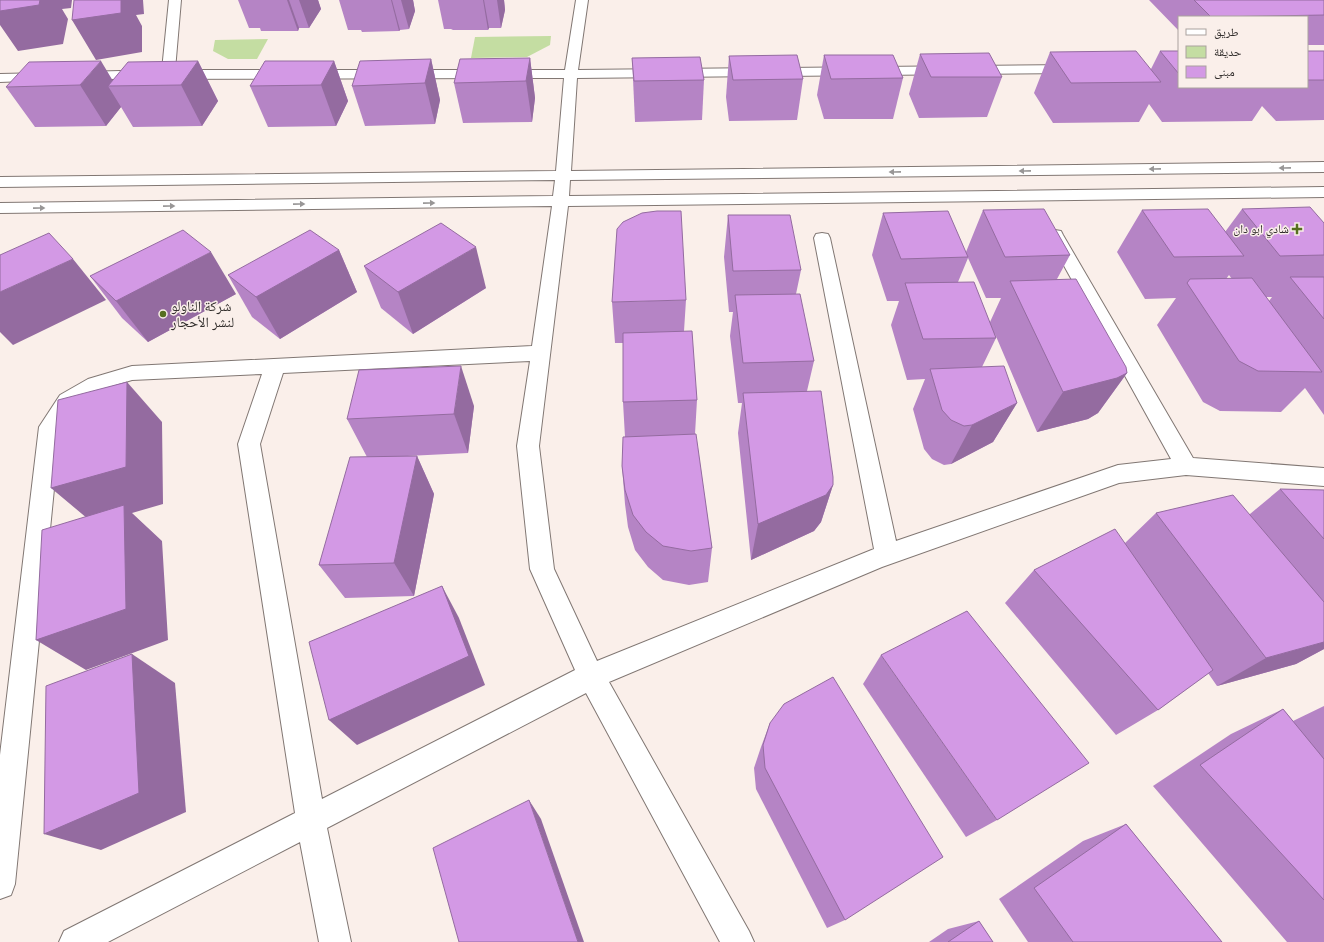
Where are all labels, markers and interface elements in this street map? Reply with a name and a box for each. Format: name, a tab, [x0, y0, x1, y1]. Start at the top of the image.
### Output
legend	[1178, 16, 1308, 88]
text: طريق	[1214, 25, 1239, 39]
text: حديقة	[1214, 45, 1242, 59]
text: مبنى	[1214, 65, 1235, 79]
one-way arrow	[1279, 164, 1291, 171]
one-way arrow	[1148, 166, 1161, 172]
one-way arrow	[1019, 167, 1031, 174]
one-way arrow	[888, 169, 901, 175]
one-way arrow	[423, 200, 436, 206]
one-way arrow	[293, 201, 305, 208]
one-way arrow	[163, 203, 176, 209]
one-way arrow	[33, 204, 45, 211]
place label: شادي ابو دان	[1233, 222, 1289, 239]
marker: شادي ابو دان	[1292, 224, 1302, 234]
place label: شركة الناولو لنشر الأحجار	[170, 298, 234, 331]
marker: شركة الناولو لنشر الأحجار	[158, 309, 168, 319]

